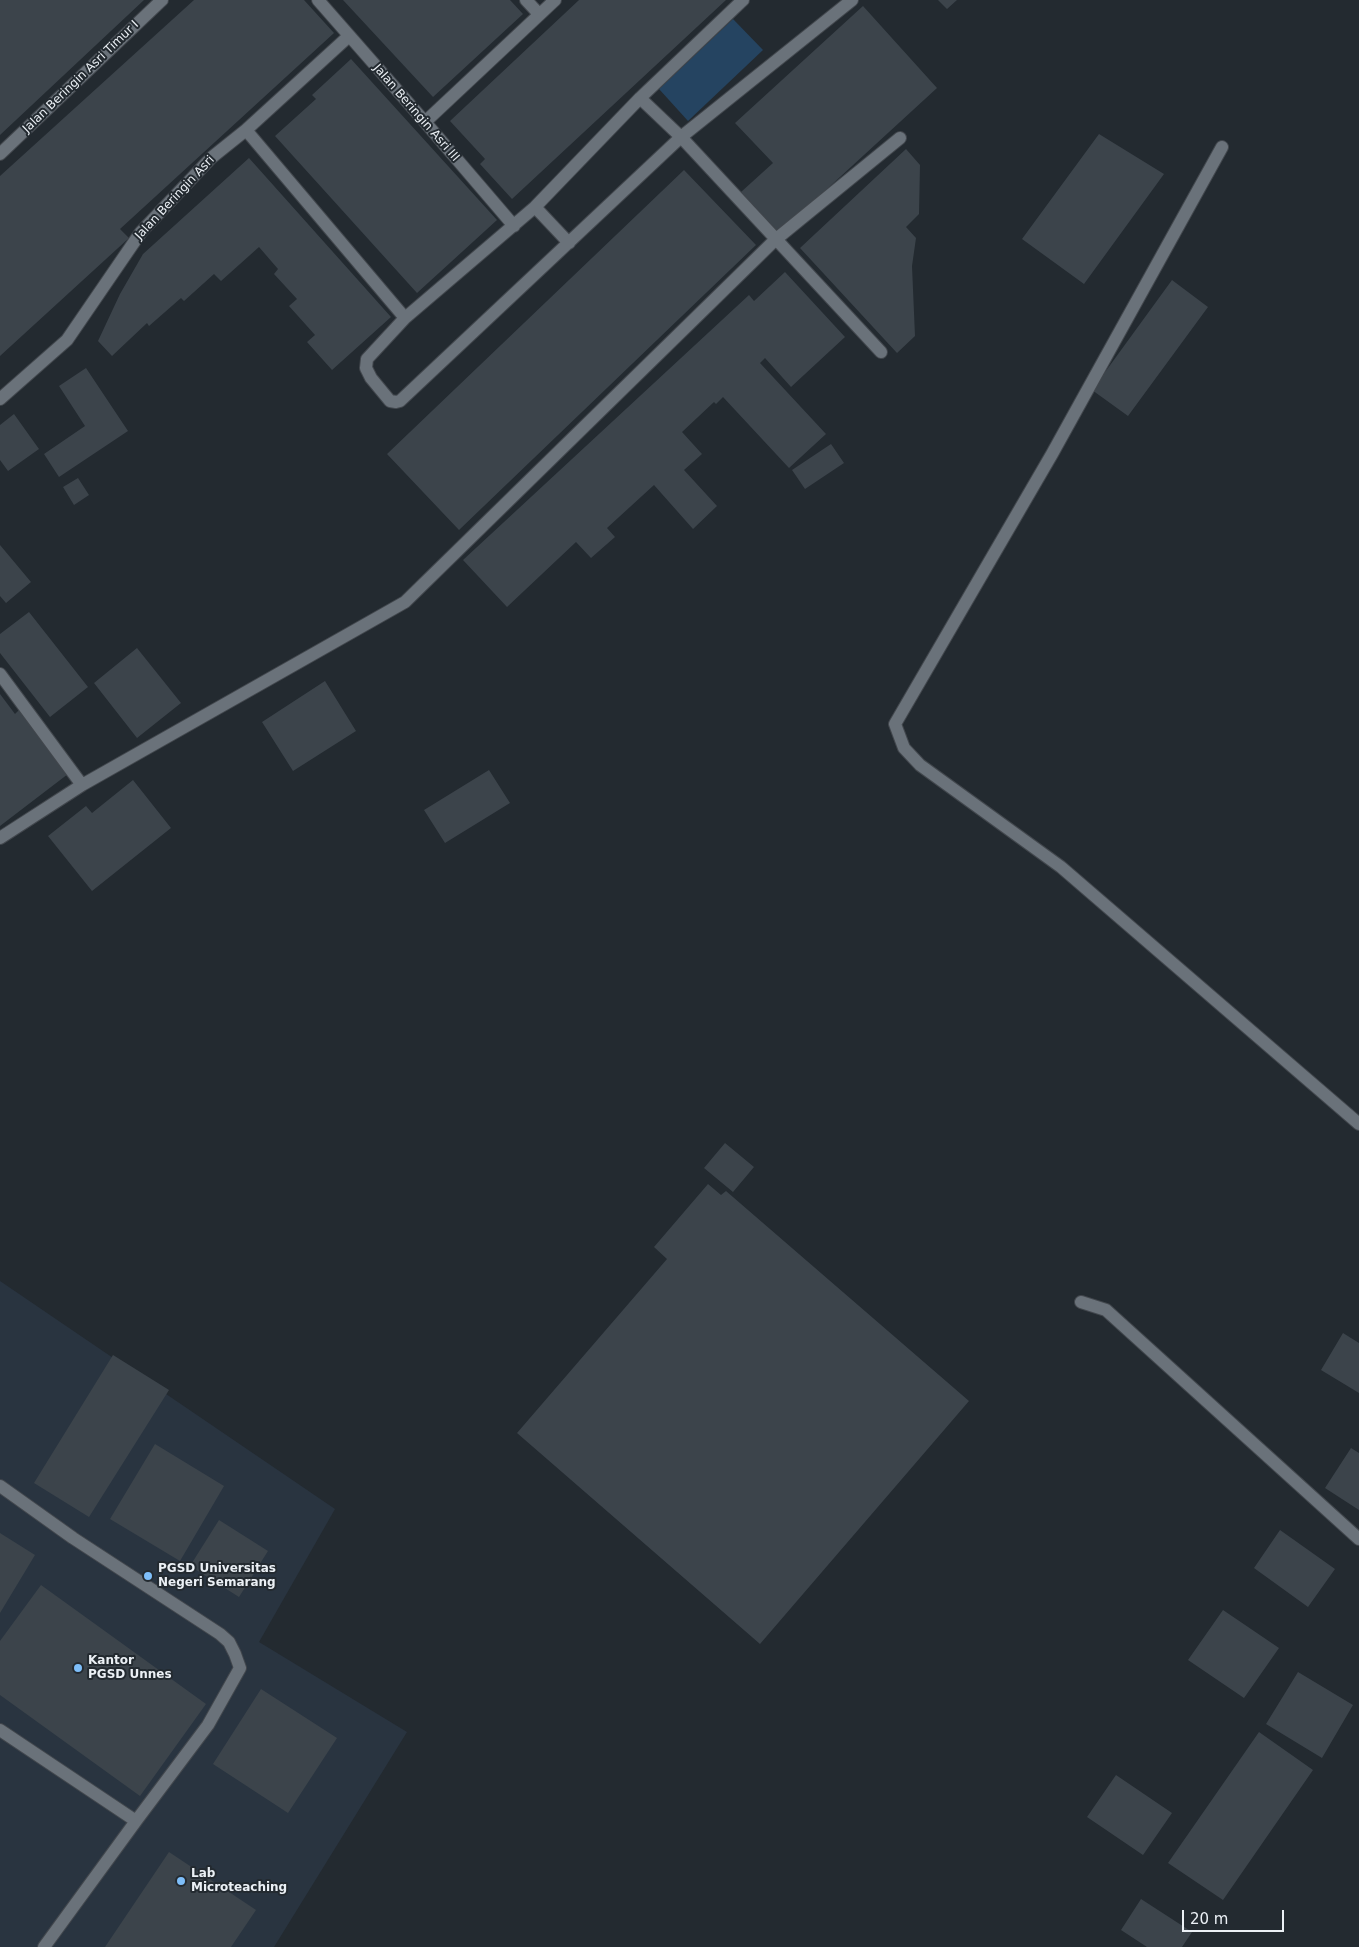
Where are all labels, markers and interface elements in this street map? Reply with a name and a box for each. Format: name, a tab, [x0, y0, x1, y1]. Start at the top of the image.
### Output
street label: Jalan Beringin Asri Timur I	[20, 18, 142, 136]
street label: Jalan Beringin Asri III	[370, 61, 462, 165]
street label: Jalan Beringin Asri	[132, 153, 218, 243]
place label: PGSD Universitas Negeri Semarang	[158, 1562, 276, 1590]
marker: PGSD Universitas Negeri Semarang	[142, 1570, 154, 1582]
place label: Kantor PGSD Unnes	[88, 1654, 172, 1682]
marker: Kantor PGSD Unnes	[72, 1662, 84, 1674]
place label: Lab Microteaching	[191, 1867, 287, 1895]
marker: Lab Microteaching	[175, 1875, 187, 1887]
scale bar	[1184, 1900, 1286, 1932]
text: 20 m	[1190, 1910, 1228, 1928]

